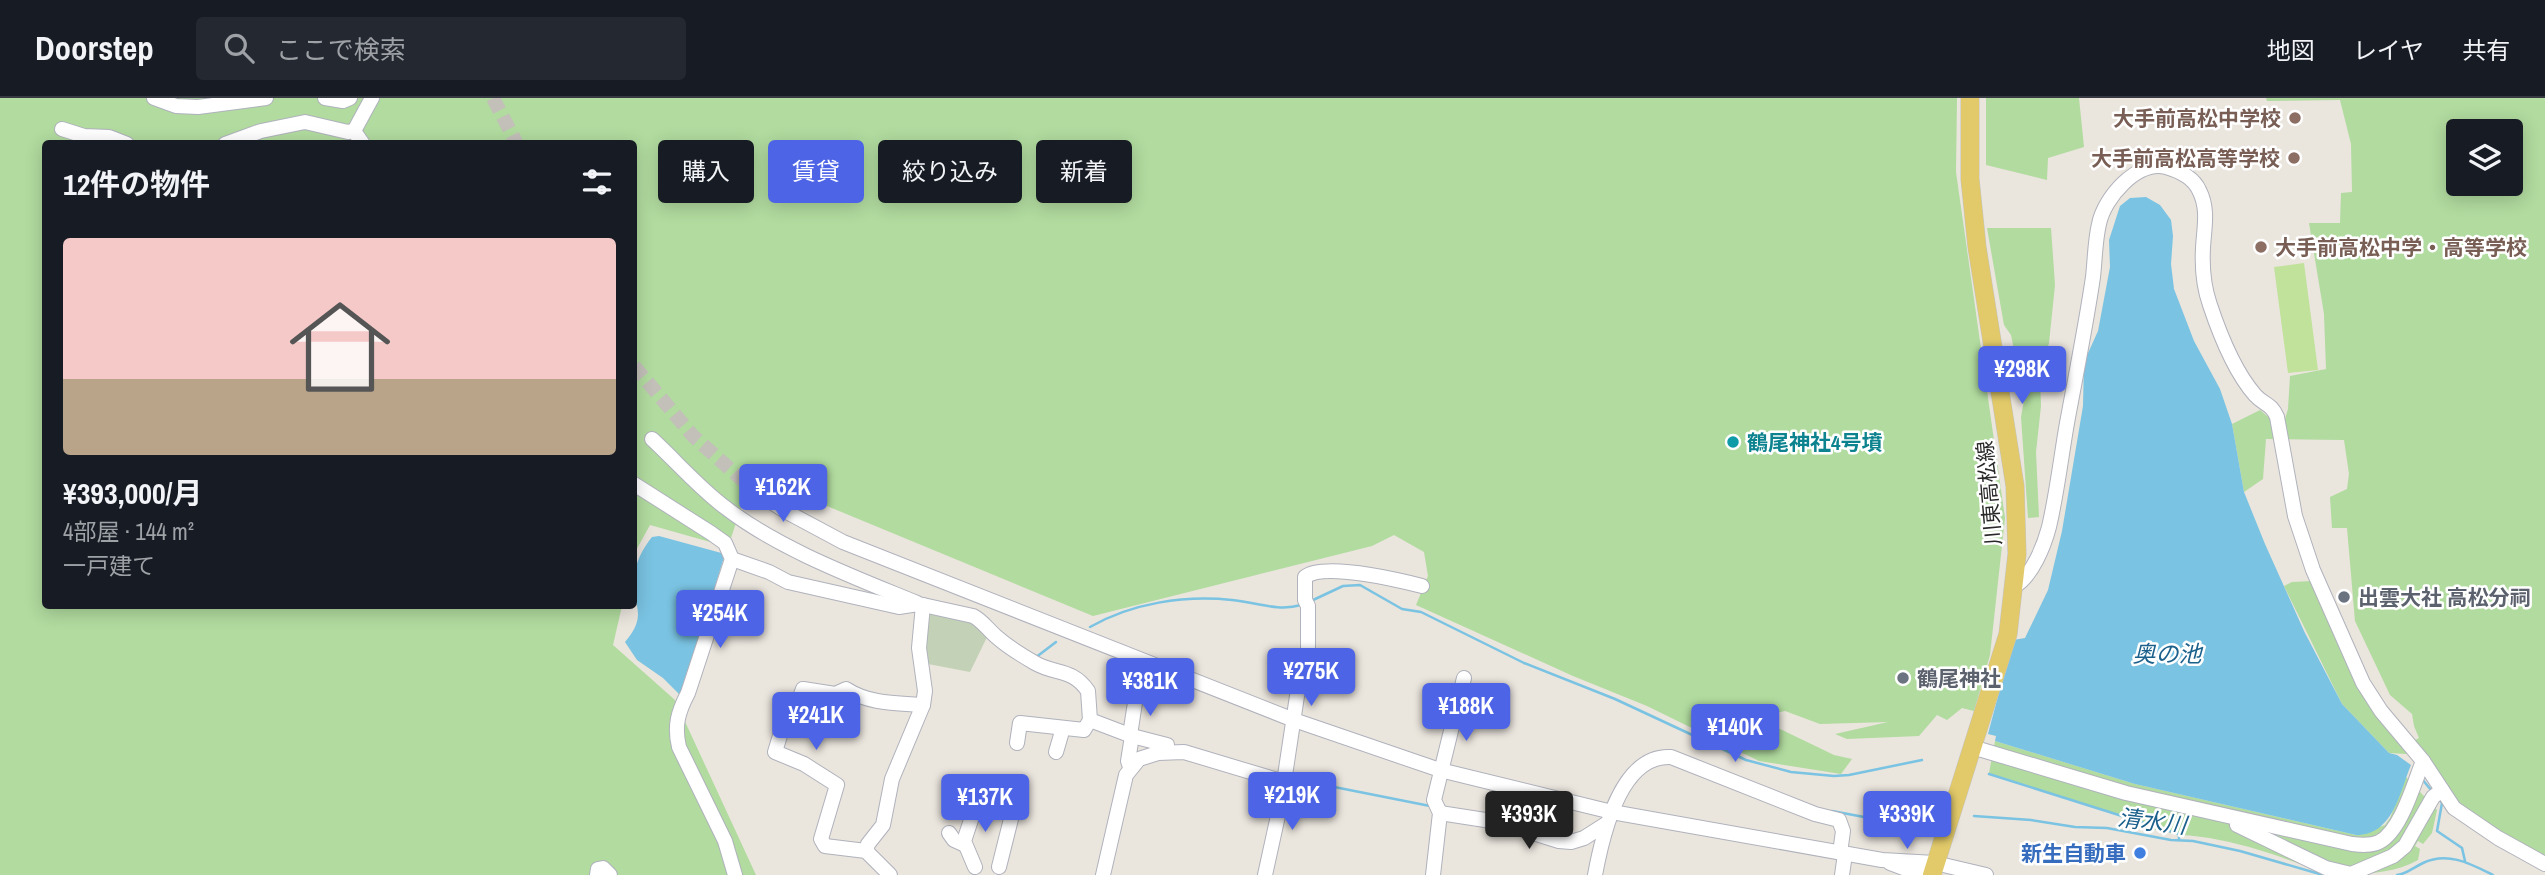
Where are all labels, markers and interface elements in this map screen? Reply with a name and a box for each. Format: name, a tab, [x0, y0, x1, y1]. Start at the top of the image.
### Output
search box	[196, 17, 686, 80]
text: Doorstep	[35, 26, 154, 70]
icon: search	[220, 29, 258, 67]
text: ここで検索	[276, 32, 406, 67]
text: 地図	[2267, 34, 2315, 66]
text: レイヤ	[2353, 34, 2424, 66]
text: 共有	[2462, 34, 2510, 66]
place label: 大手前高松中学校	[2113, 104, 2281, 133]
marker: 大手前高松中学校	[2287, 110, 2303, 126]
map controls	[2446, 119, 2523, 196]
button: layers	[2446, 119, 2523, 196]
chip: 購入	[658, 140, 754, 203]
chip: 賃貸	[768, 140, 864, 203]
chip: 絞り込み	[878, 140, 1022, 203]
chip: 新着	[1036, 140, 1132, 203]
place label: 大手前高松高等学校	[2091, 144, 2280, 173]
marker: 大手前高松高等学校	[2286, 150, 2302, 166]
icon: filters	[578, 163, 616, 201]
text: 12件の物件	[63, 164, 210, 204]
place label: 大手前高松中学・高等学校	[2275, 233, 2527, 262]
marker: 大手前高松中学・高等学校	[2253, 239, 2269, 255]
icon: home	[277, 284, 403, 410]
pin: ¥298K	[1973, 346, 2071, 406]
text: ¥298K	[1994, 353, 2050, 384]
place label: 鶴尾神社4号墳	[1747, 428, 1883, 457]
marker: 鶴尾神社4号墳	[1725, 434, 1741, 450]
street label: 川東高松線	[1970, 439, 2008, 547]
pin: ¥162K	[734, 464, 832, 524]
text: ¥162K	[755, 471, 811, 502]
text: ¥393,000/月	[63, 473, 202, 513]
text: 4部屋 · 144 m²	[63, 516, 194, 547]
text: 一戸建て	[63, 550, 155, 581]
place label: 出雲大社 高松分祠	[2358, 583, 2531, 612]
marker: 出雲大社 高松分祠	[2336, 589, 2352, 605]
pin: ¥254K	[671, 590, 769, 650]
text: ¥254K	[692, 597, 748, 628]
water label: 奥の池	[2133, 638, 2204, 669]
pin: ¥275K	[1262, 648, 1360, 708]
text: ¥275K	[1283, 655, 1339, 686]
pin: ¥381K	[1101, 658, 1199, 718]
place label: 鶴尾神社	[1917, 664, 2001, 693]
text: ¥381K	[1122, 665, 1178, 696]
marker: 鶴尾神社	[1895, 670, 1911, 686]
pin: ¥188K	[1417, 684, 1515, 743]
text: ¥188K	[1438, 690, 1494, 721]
pin: ¥241K	[767, 692, 865, 752]
text: ¥241K	[788, 699, 844, 730]
pin: ¥140K	[1686, 704, 1784, 764]
text: ¥140K	[1707, 711, 1763, 742]
pin: ¥219K	[1243, 772, 1341, 832]
pin: ¥137K	[936, 774, 1034, 834]
text: ¥219K	[1264, 779, 1320, 810]
text: ¥137K	[957, 781, 1013, 812]
pin: ¥393K	[1480, 792, 1578, 851]
pin: ¥339K	[1858, 792, 1956, 851]
text: ¥393K	[1501, 798, 1557, 829]
text: ¥339K	[1879, 798, 1935, 829]
water label: 清水川	[2116, 801, 2191, 841]
place label: 新生自動車	[2021, 839, 2126, 868]
marker: 新生自動車	[2132, 845, 2148, 861]

